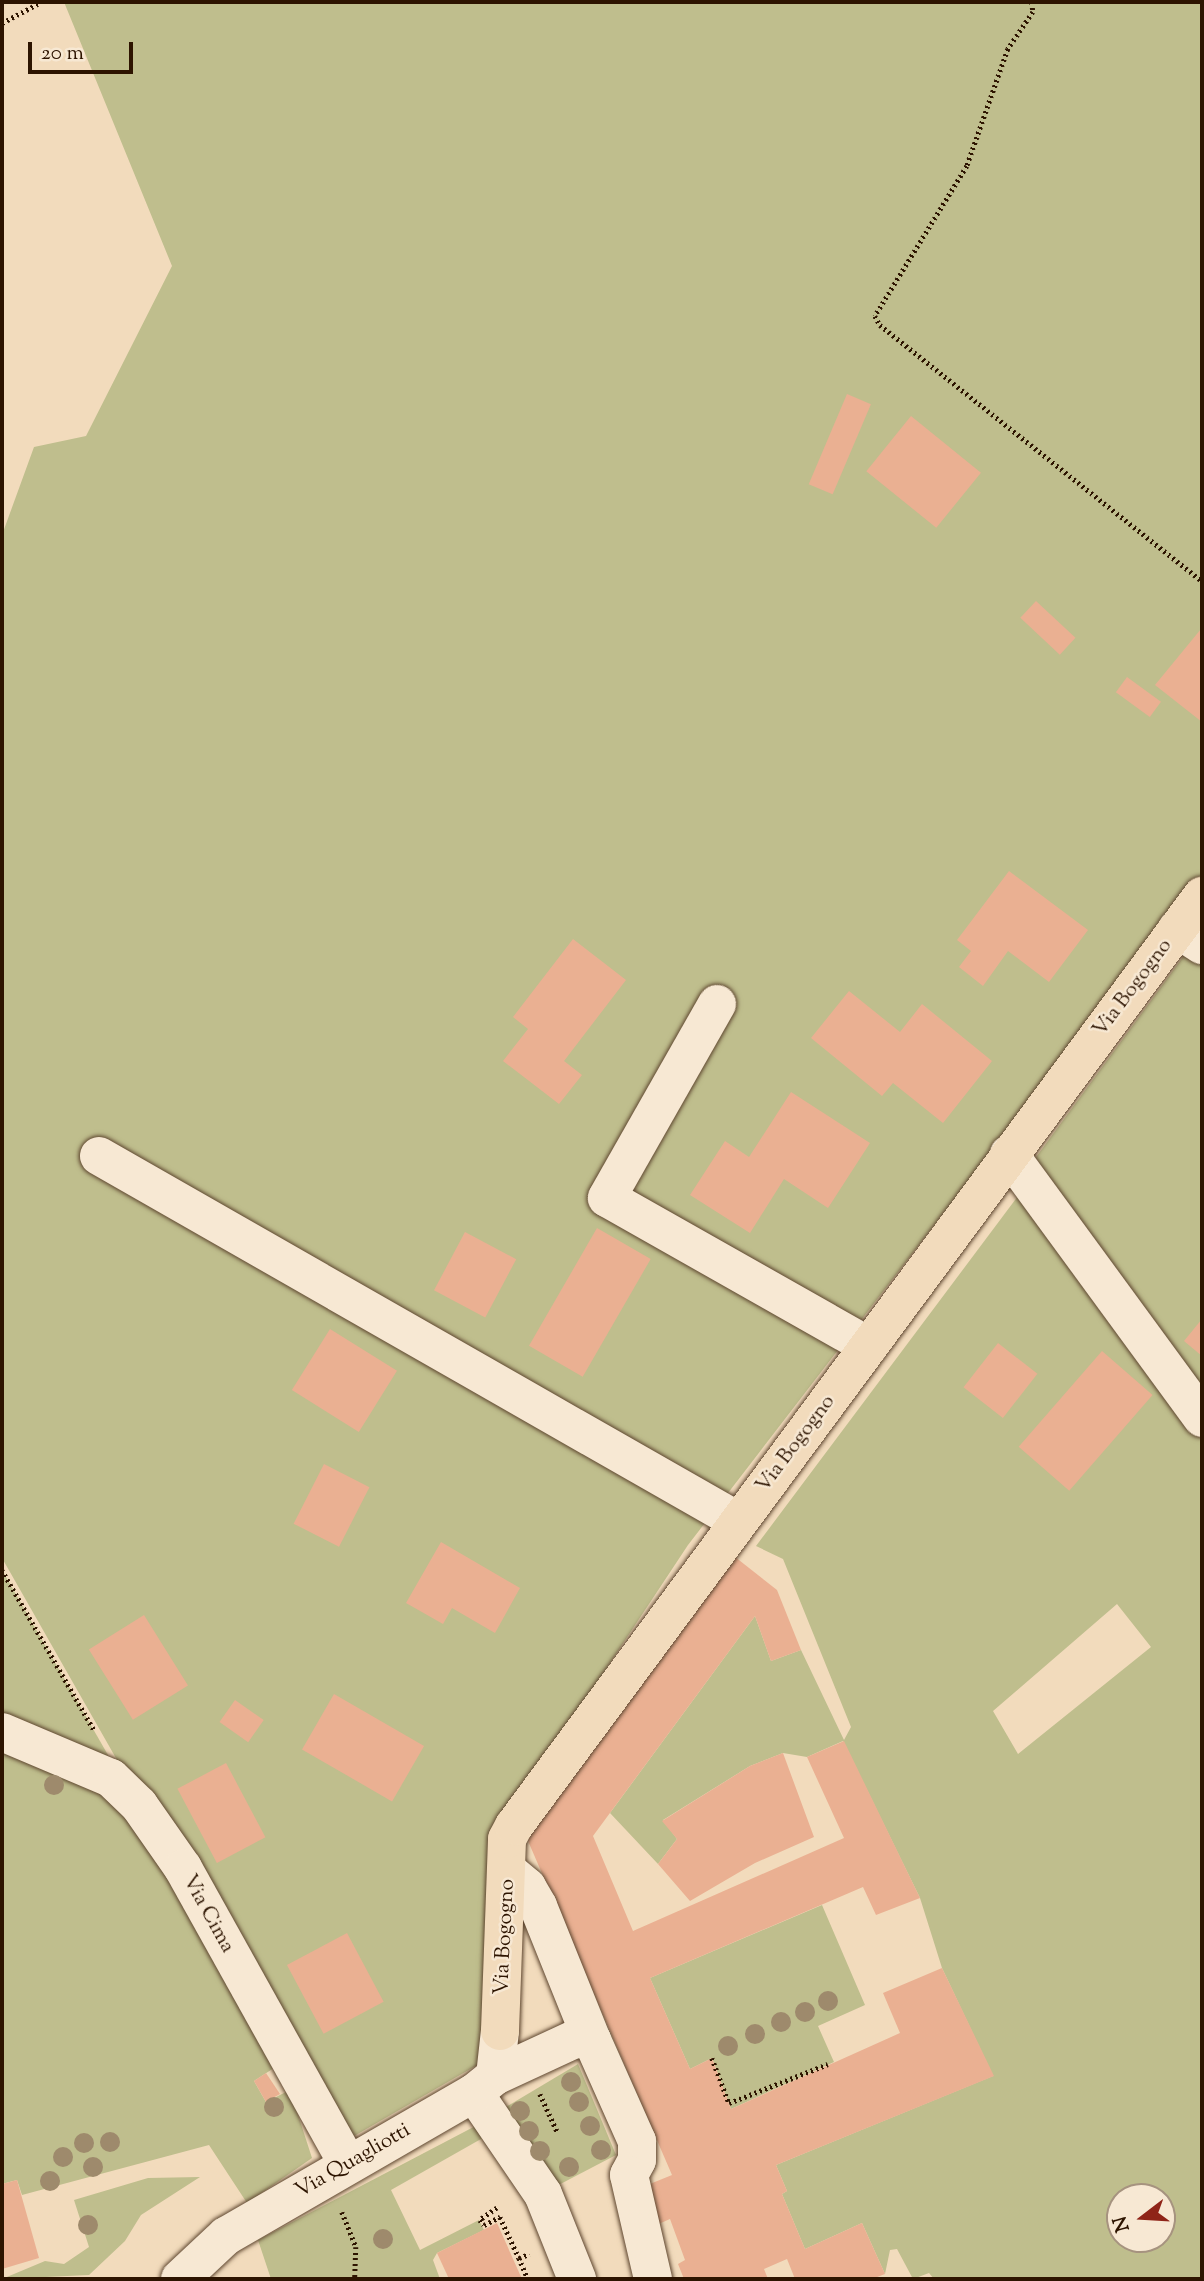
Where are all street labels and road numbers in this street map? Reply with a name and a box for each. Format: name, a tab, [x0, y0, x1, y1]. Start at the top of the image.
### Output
street label: Via Bogogno	[1088, 934, 1178, 1042]
street label: Via Bogogno	[751, 1390, 841, 1498]
street label: Via Cima	[176, 1871, 240, 1957]
street label: Via Bogogno	[489, 1878, 521, 1996]
street label: Via Quagliotti	[291, 2118, 415, 2204]

